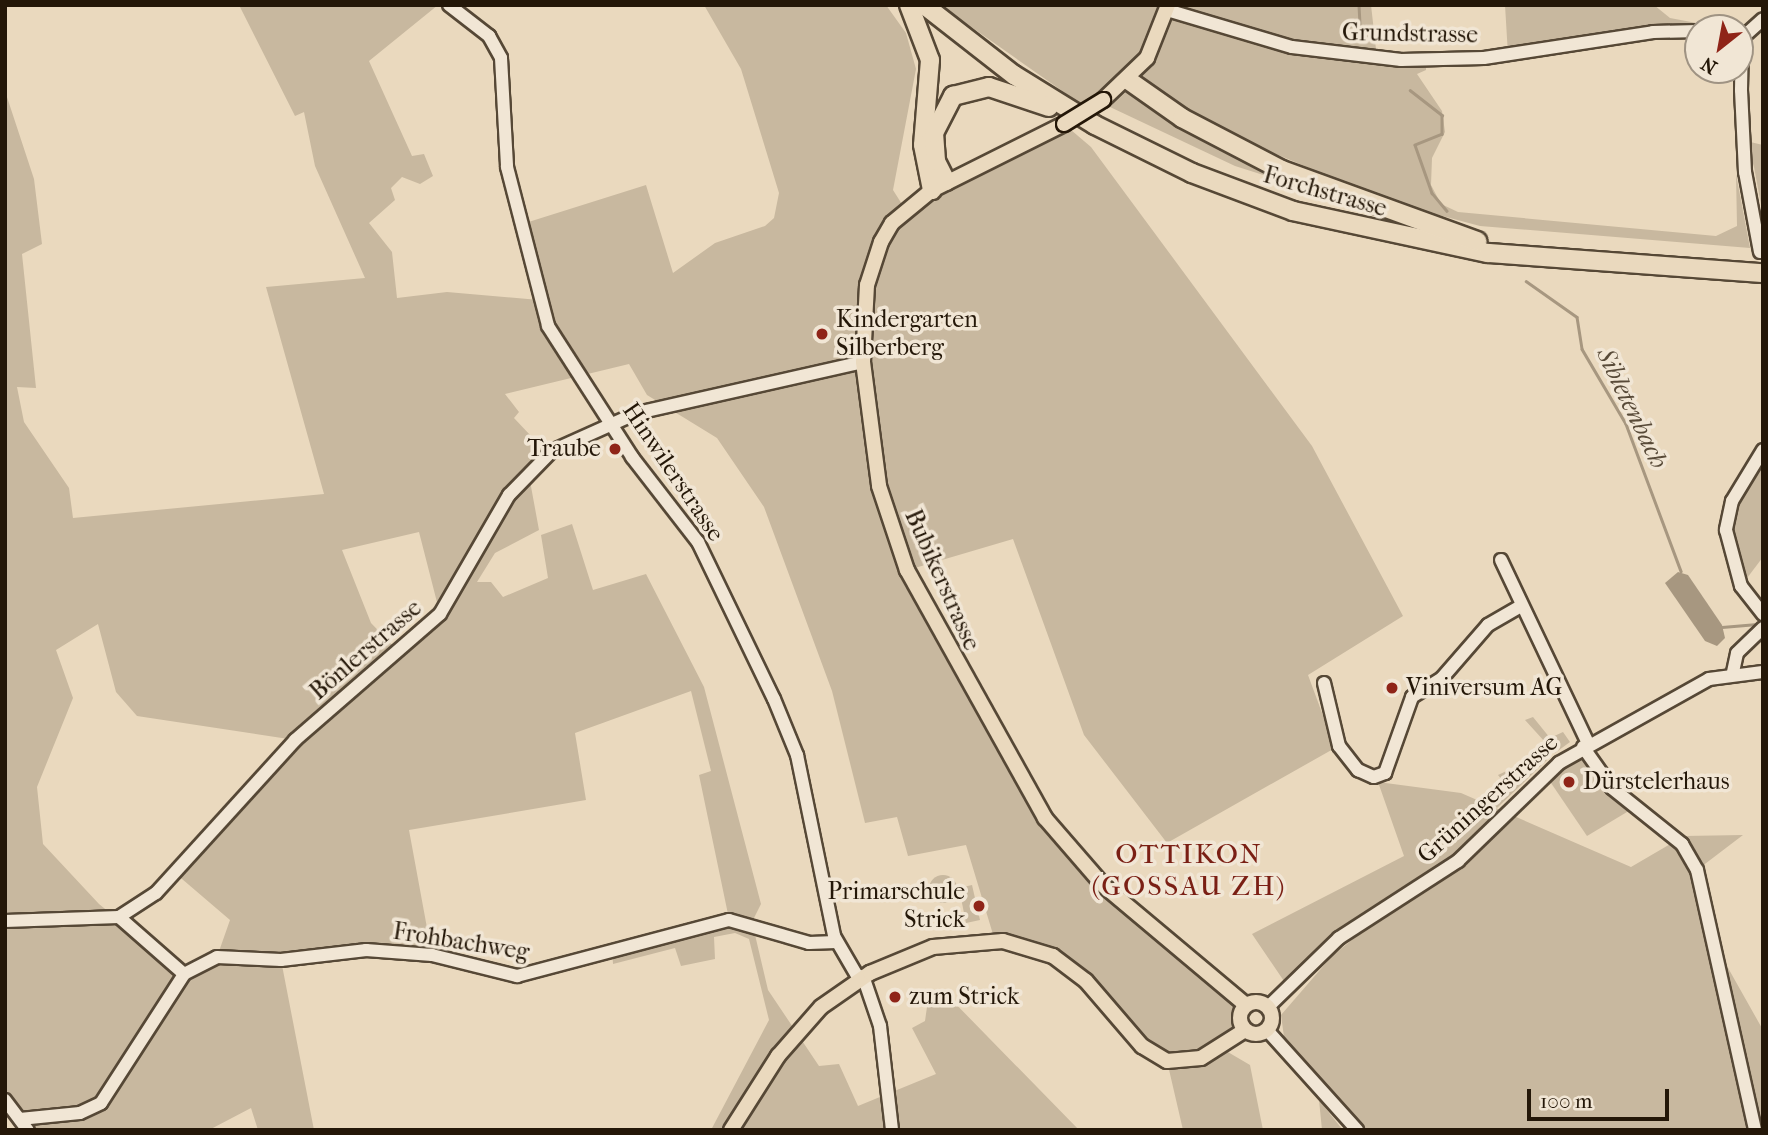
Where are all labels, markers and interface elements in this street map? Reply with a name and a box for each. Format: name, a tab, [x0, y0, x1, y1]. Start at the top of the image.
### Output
north arrow	[1684, 14, 1754, 84]
street label: Grundstrasse	[1342, 18, 1478, 50]
text: N	[1697, 52, 1721, 78]
street label: Forchstrasse	[1260, 161, 1390, 223]
place label: Kindergarten Silberberg	[836, 306, 978, 362]
marker: Kindergarten Silberberg	[814, 326, 830, 342]
water label: Sibletenbach	[1589, 343, 1675, 473]
street label: Hinwilerstrasse	[616, 397, 730, 547]
place label: Traube	[527, 435, 601, 463]
marker: Traube	[607, 441, 623, 457]
street label: Bubikerstrasse	[898, 505, 986, 655]
street label: Bönlerstrasse	[304, 594, 428, 706]
place label: Viniversum AG	[1406, 674, 1562, 702]
marker: Viniversum AG	[1384, 680, 1400, 696]
street label: Grüningerstrasse	[1412, 728, 1564, 870]
place label: Dürstelerhaus	[1583, 768, 1730, 796]
marker: Dürstelerhaus	[1561, 774, 1577, 790]
district label: OTTIKON (GOSSAU ZH)	[1093, 837, 1285, 903]
place label: Primarschule Strick	[828, 878, 965, 934]
marker: Primarschule Strick	[971, 898, 987, 914]
street label: Frohbachweg	[391, 917, 531, 967]
place label: zum Strick	[909, 983, 1019, 1011]
marker: zum Strick	[887, 989, 903, 1005]
scale bar	[1530, 1076, 1672, 1120]
text: 100 m	[1540, 1089, 1593, 1113]

